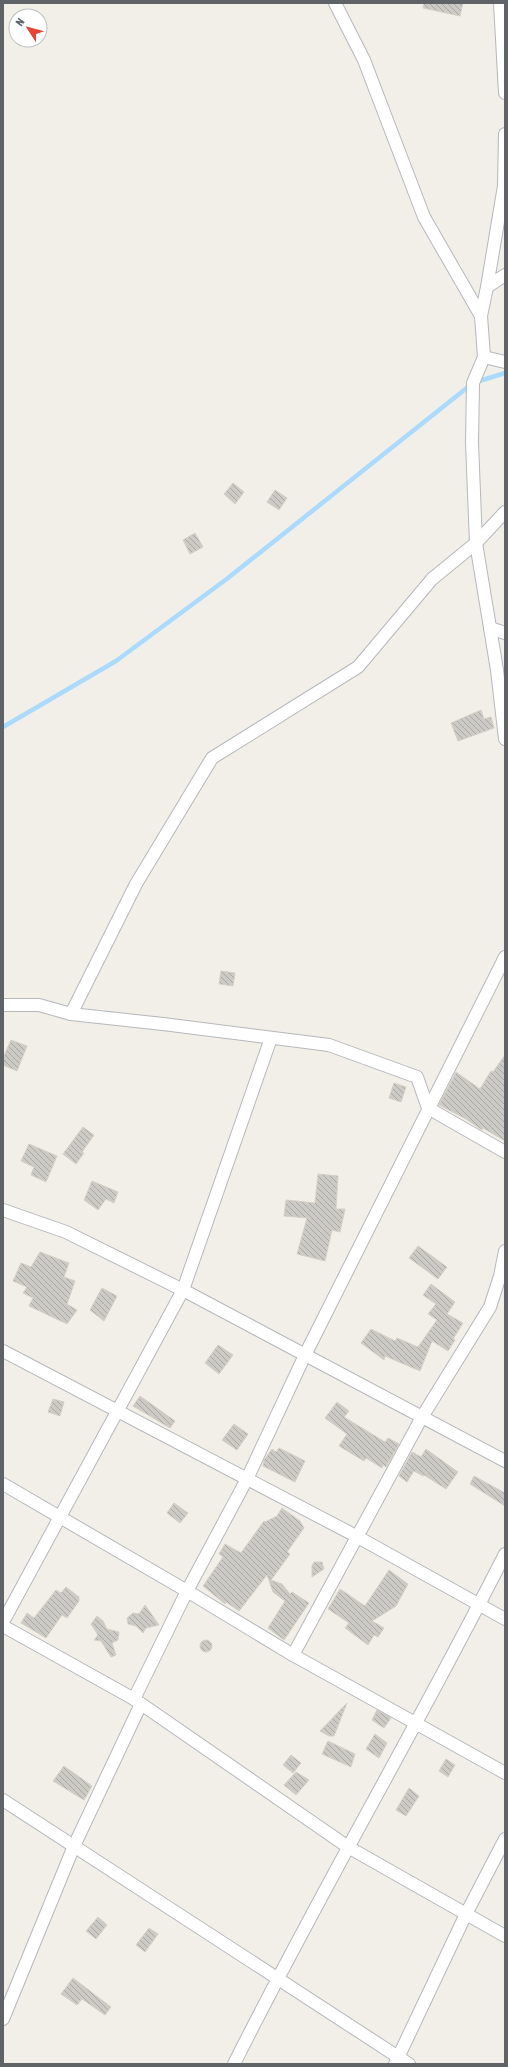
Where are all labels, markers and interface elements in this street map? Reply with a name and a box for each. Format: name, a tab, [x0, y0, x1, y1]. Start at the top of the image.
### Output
north arrow	[8, 8, 48, 48]
text: N	[13, 16, 27, 28]

